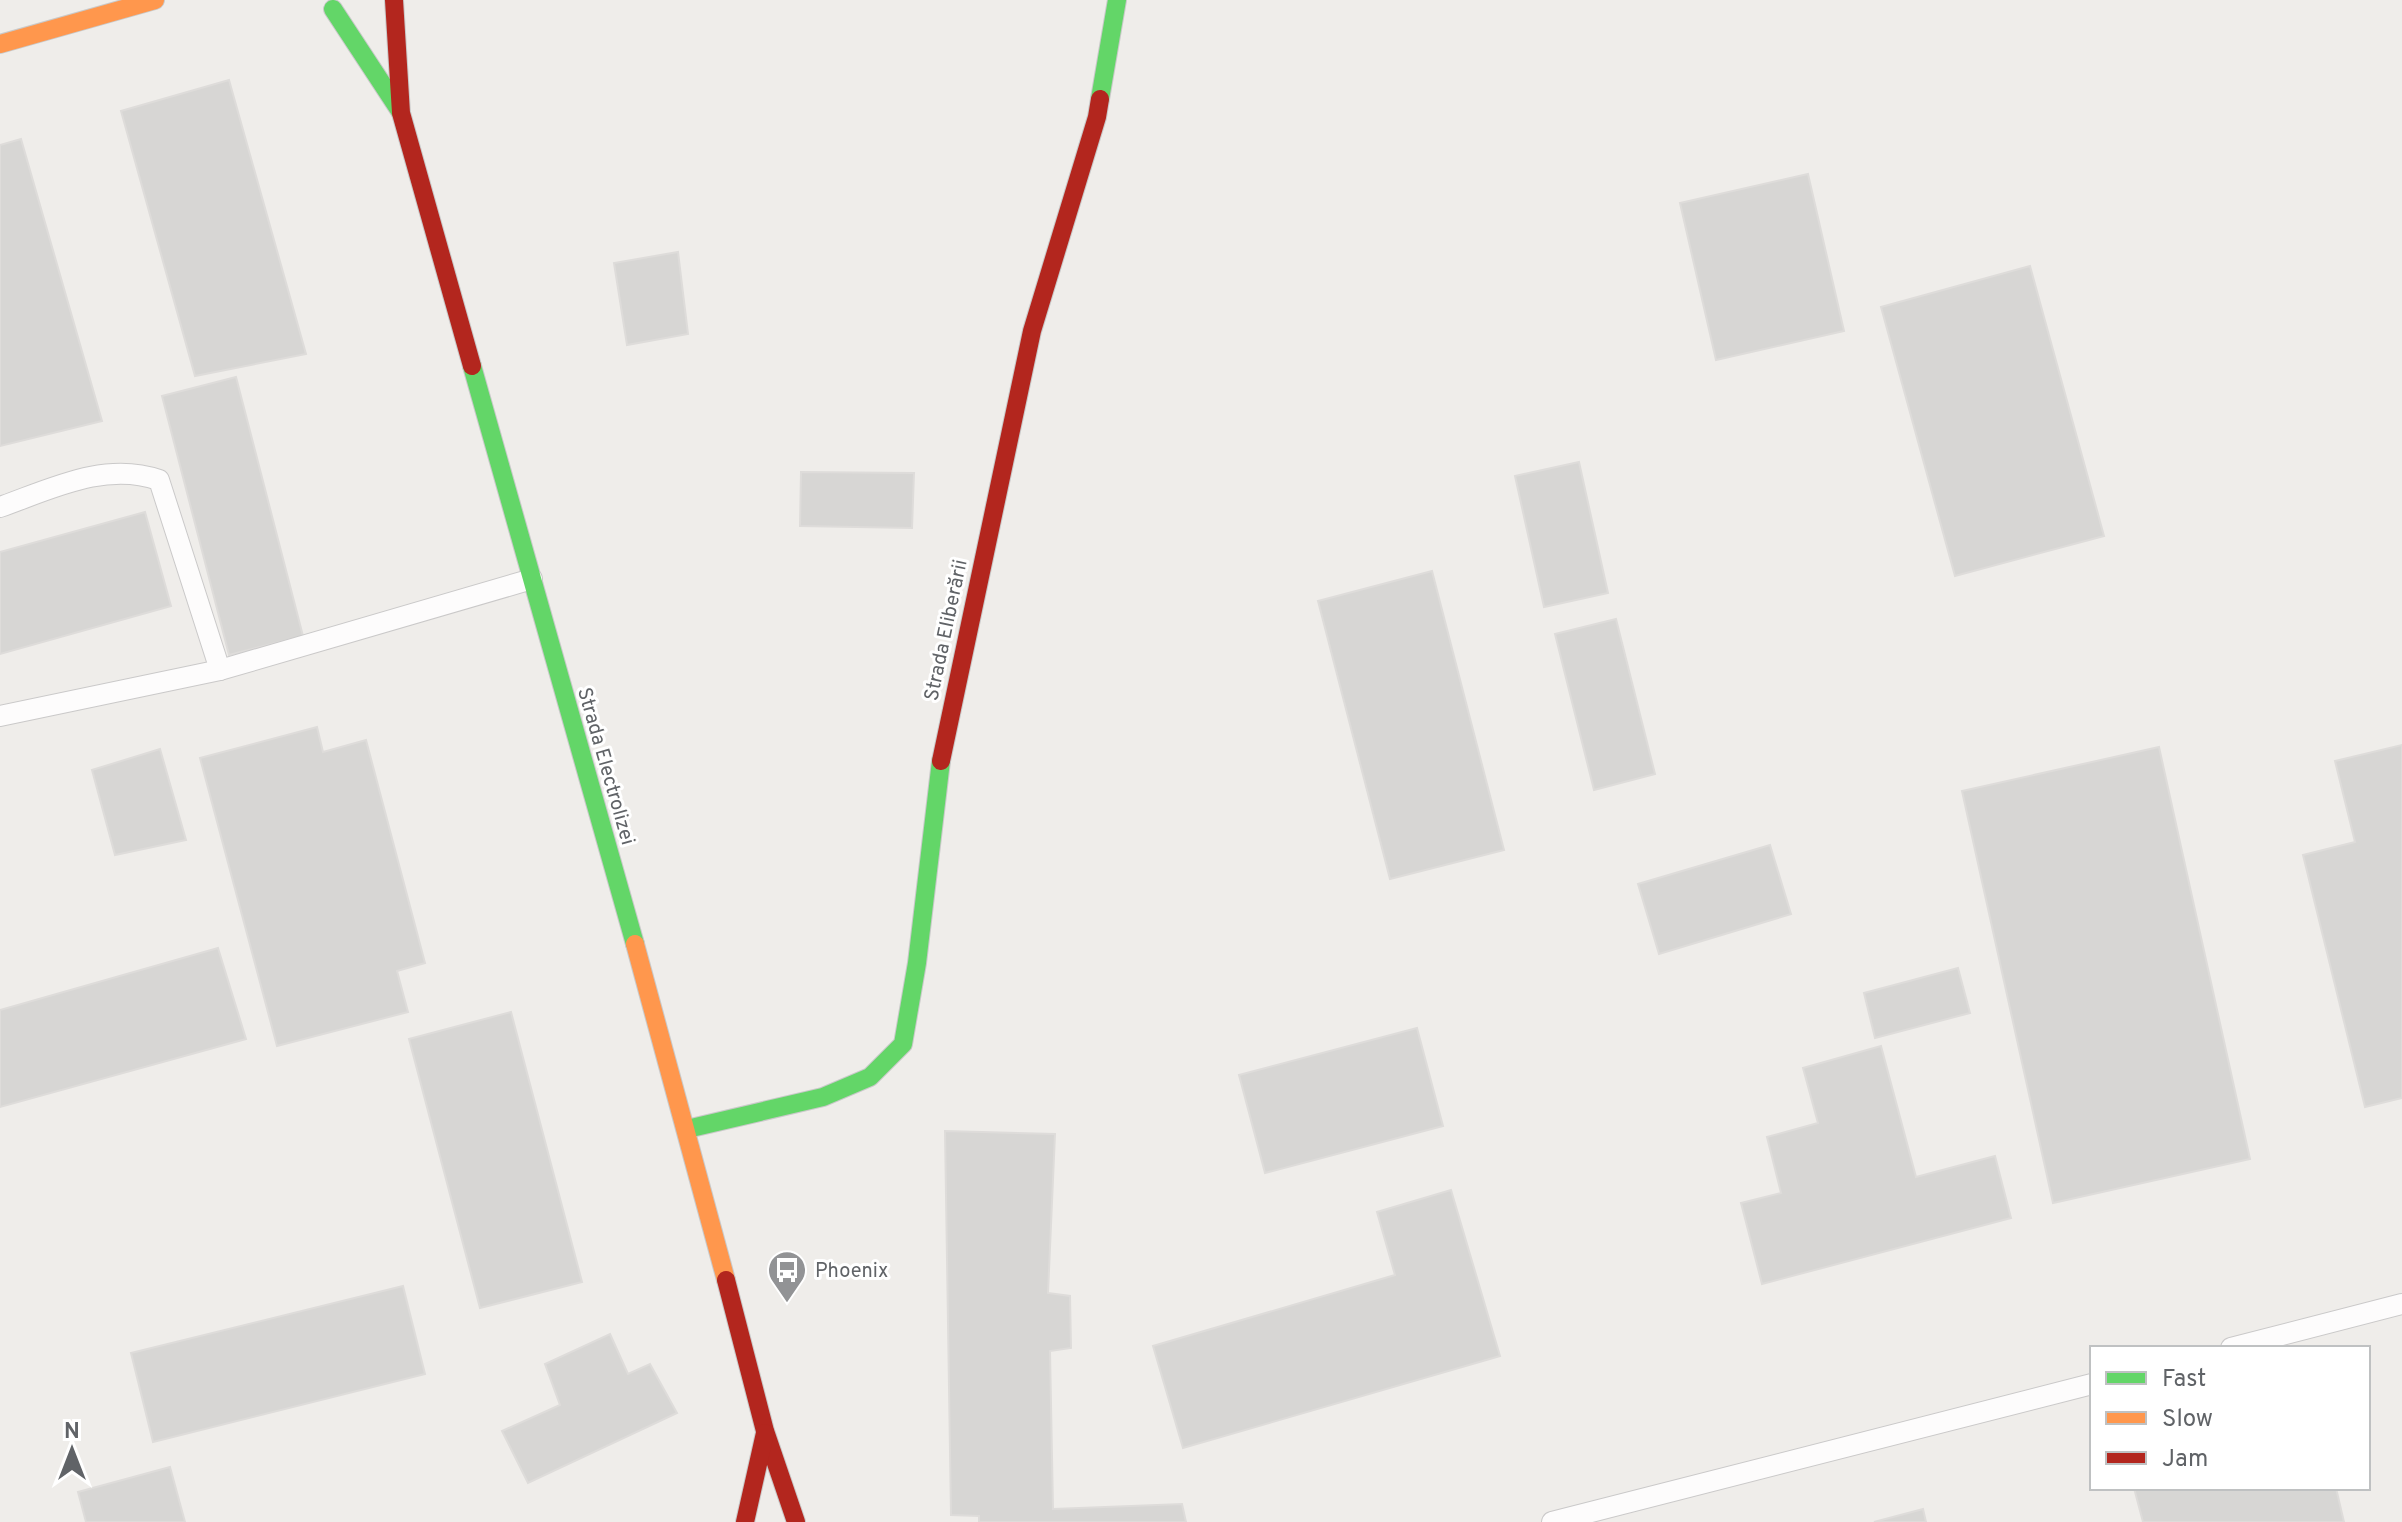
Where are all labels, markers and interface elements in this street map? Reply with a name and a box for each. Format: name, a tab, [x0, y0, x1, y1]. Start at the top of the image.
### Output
street label: Strada Eliberării	[919, 557, 975, 703]
street label: Strada Electrolizei	[570, 685, 640, 848]
bus stop icon: Phoenix	[766, 1249, 808, 1304]
place label: Phoenix	[815, 1259, 888, 1285]
legend	[2090, 1346, 2370, 1490]
text: Fast	[2162, 1365, 2206, 1395]
text: Slow	[2162, 1405, 2213, 1435]
north arrow	[32, 1410, 112, 1490]
text: N	[64, 1419, 80, 1446]
text: Jam	[2162, 1445, 2208, 1475]

